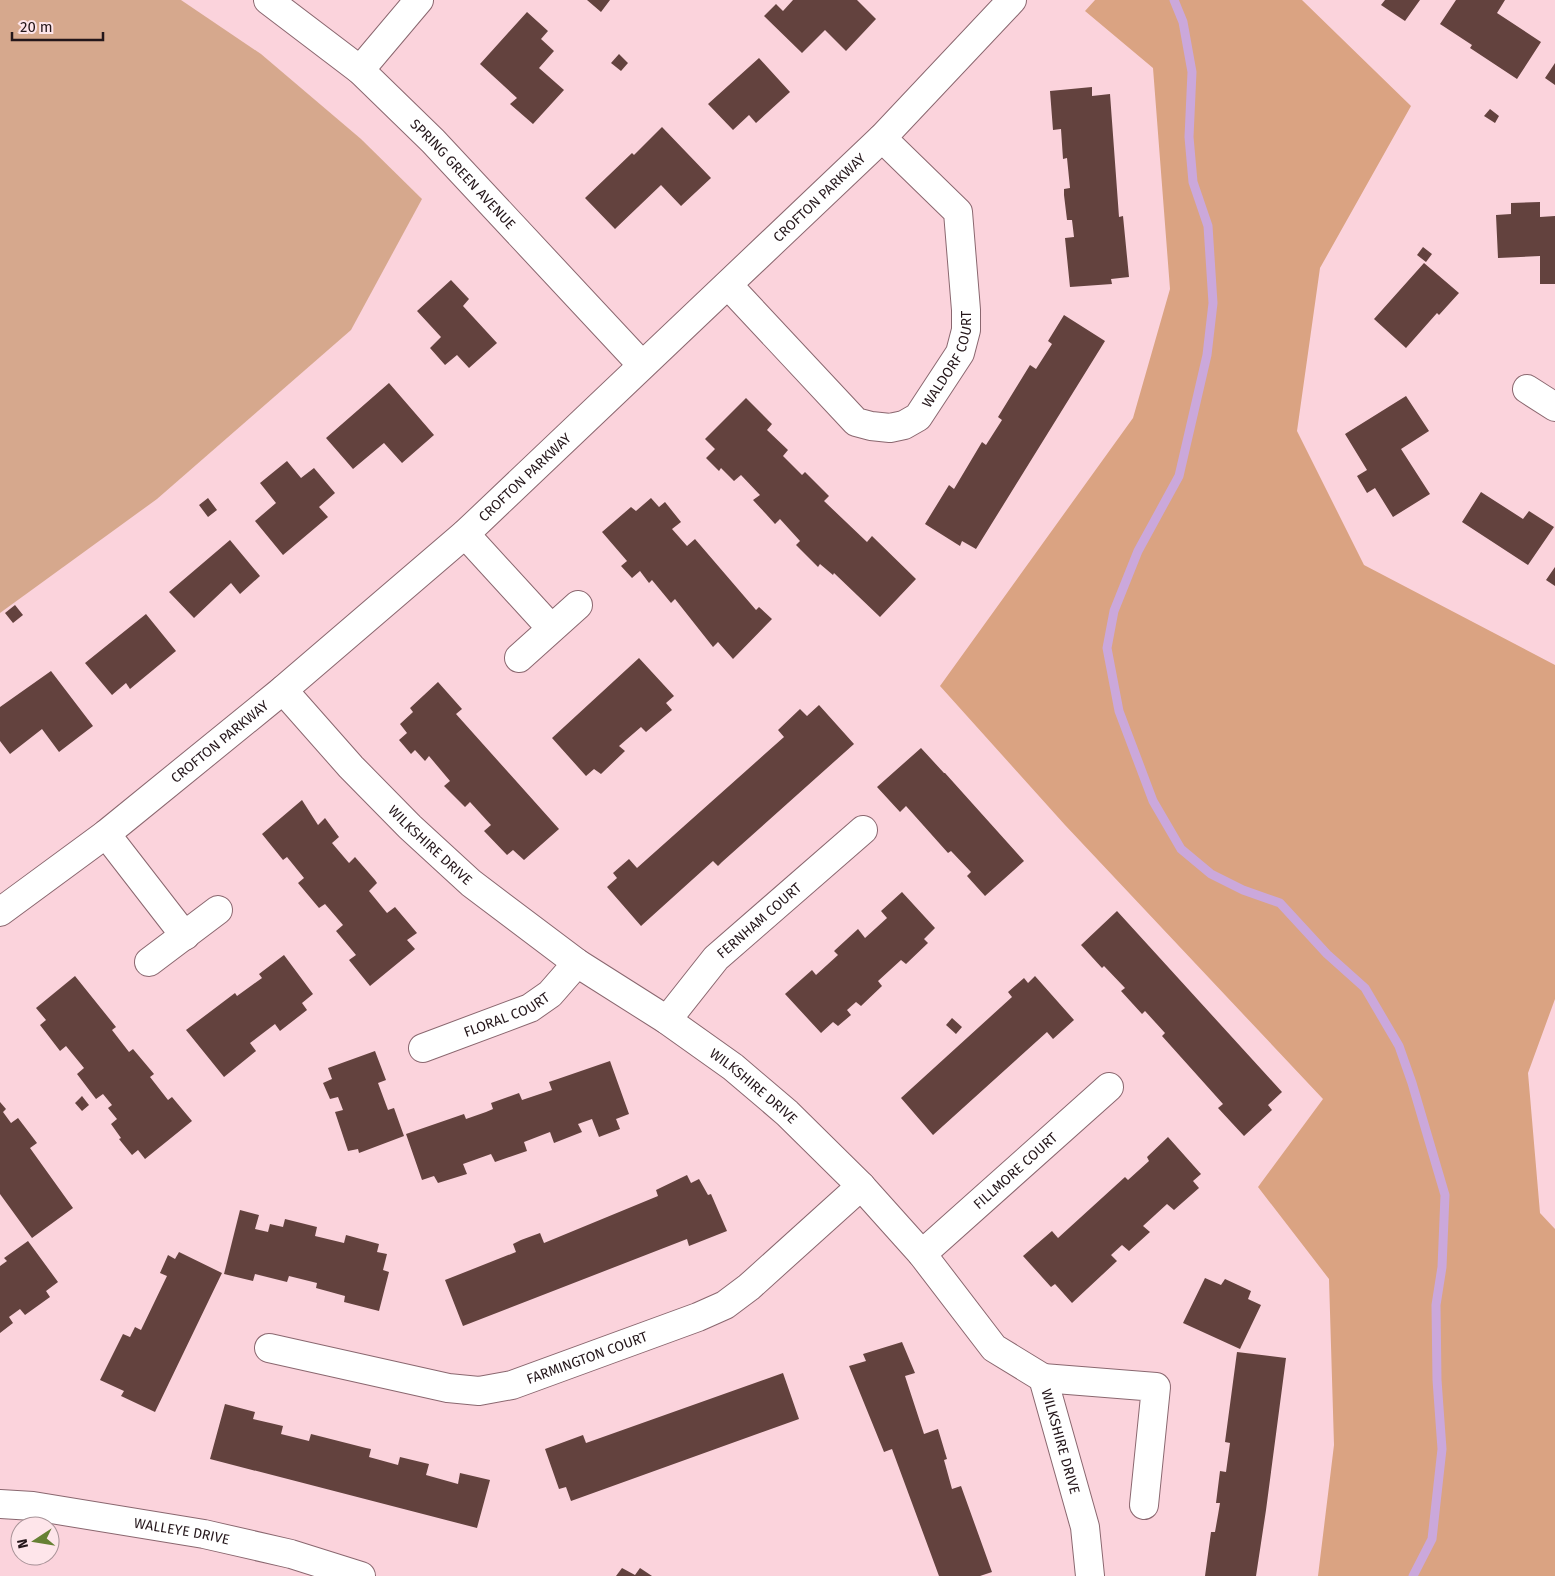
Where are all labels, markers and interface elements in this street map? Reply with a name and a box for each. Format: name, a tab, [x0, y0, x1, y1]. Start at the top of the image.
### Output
scale bar	[12, 10, 104, 42]
text: 20 m	[20, 18, 53, 36]
street label: SPRING GREEN AVENUE	[407, 115, 519, 233]
street label: CROFTON PARKWAY	[769, 150, 869, 246]
street label: WALDORF COURT	[918, 310, 975, 411]
street label: CROFTON PARKWAY	[475, 429, 575, 525]
street label: CROFTON PARKWAY	[167, 697, 272, 786]
street label: WILKSHIRE DRIVE	[385, 802, 476, 888]
street label: FERNHAM COURT	[713, 879, 805, 962]
street label: FLORAL COURT	[461, 988, 553, 1041]
street label: WILKSHIRE DRIVE	[707, 1045, 801, 1127]
street label: FILLMORE COURT	[970, 1128, 1061, 1213]
street label: FARMINGTON COURT	[524, 1327, 651, 1387]
street label: WILKSHIRE DRIVE	[1038, 1387, 1084, 1496]
street label: WALLEYE DRIVE	[133, 1514, 231, 1548]
north arrow	[10, 1516, 60, 1566]
text: N	[13, 1537, 32, 1550]

